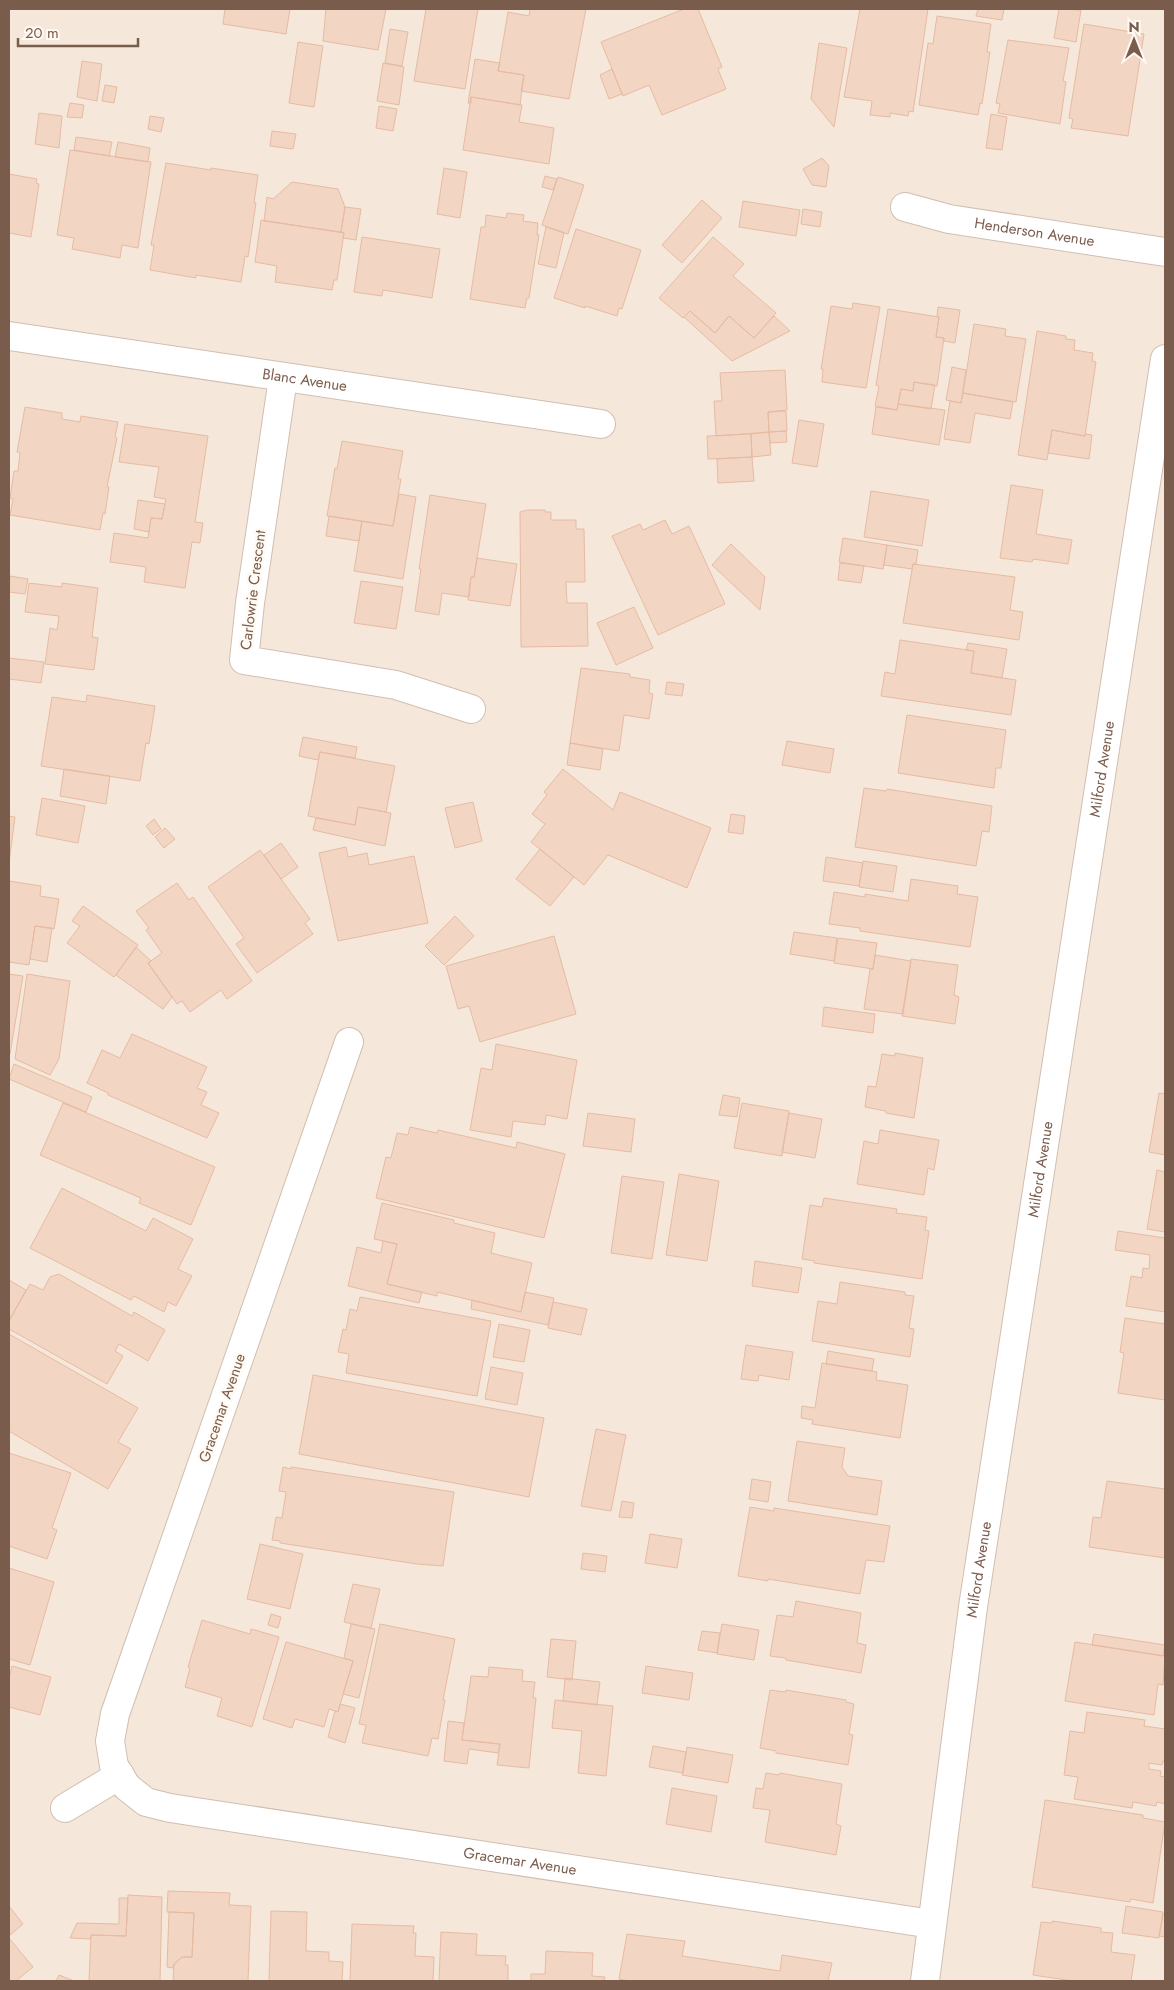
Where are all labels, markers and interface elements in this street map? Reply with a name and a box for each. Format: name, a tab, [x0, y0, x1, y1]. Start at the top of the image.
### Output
scale bar	[18, 15, 138, 47]
north arrow	[1109, 15, 1159, 65]
text: N	[1128, 17, 1140, 37]
text: 20 m	[25, 22, 59, 44]
street label: Henderson Avenue	[973, 212, 1096, 252]
street label: Blanc Avenue	[261, 363, 349, 397]
street label: Carlowrie Crescent	[235, 528, 271, 651]
street label: Milford Avenue	[1084, 719, 1120, 819]
street label: Milford Avenue	[1022, 1119, 1059, 1219]
street label: Gracemar Avenue	[193, 1350, 251, 1466]
street label: Milford Avenue	[961, 1520, 997, 1619]
street label: Gracemar Avenue	[462, 1842, 578, 1881]

